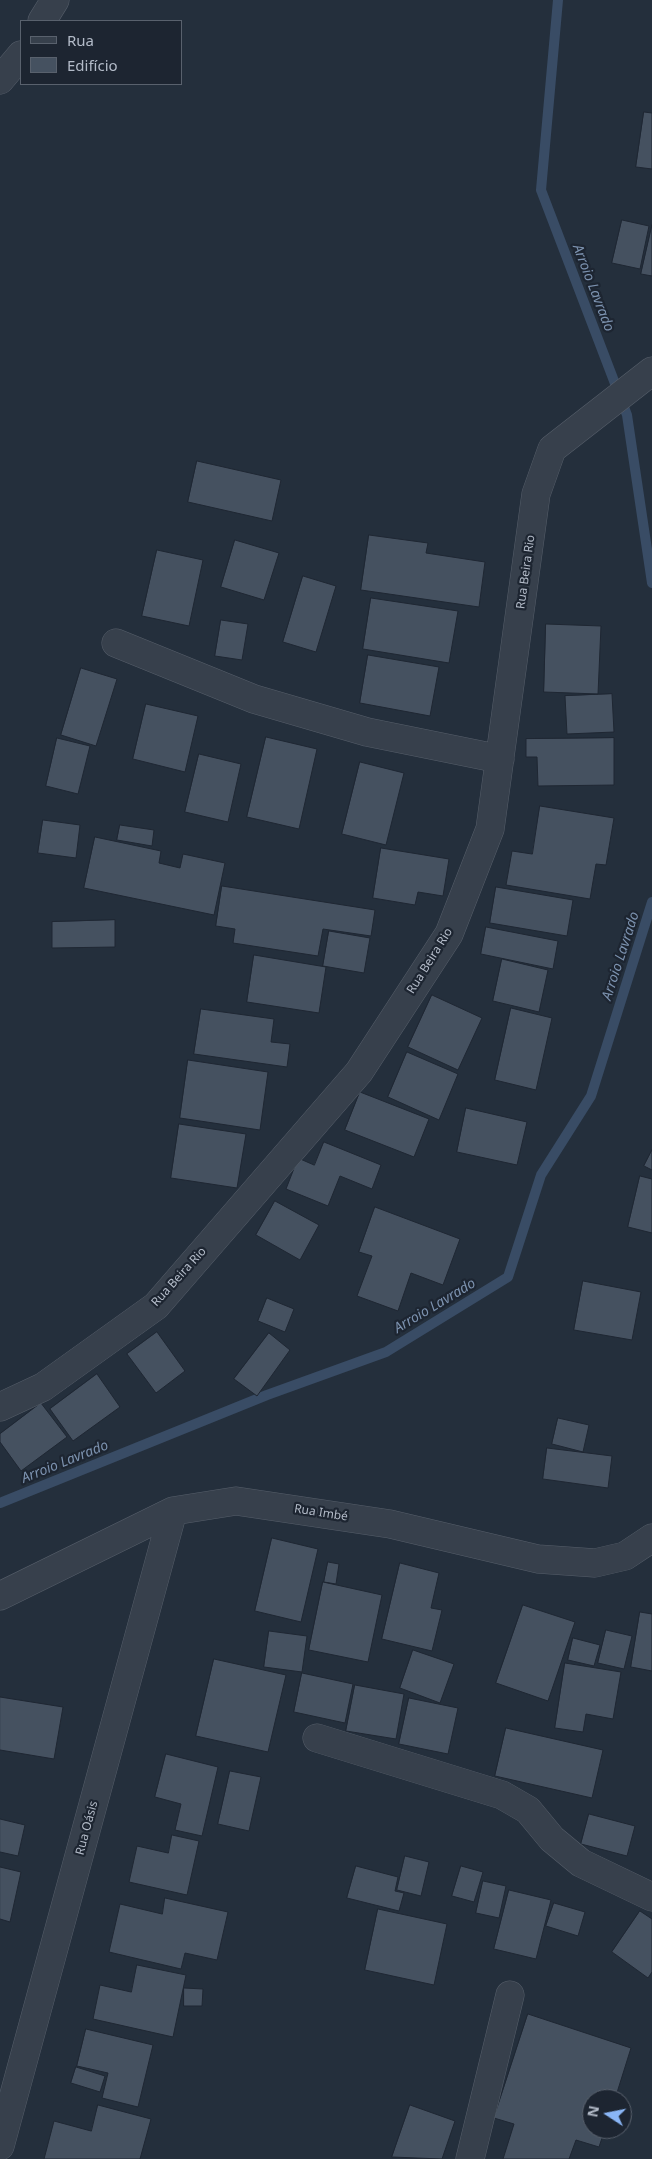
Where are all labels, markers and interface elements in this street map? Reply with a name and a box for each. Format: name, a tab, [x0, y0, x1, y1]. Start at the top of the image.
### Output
legend	[20, 20, 182, 85]
text: Rua	[67, 30, 94, 50]
text: Edifício	[67, 55, 118, 75]
water label: Arroio Lavrado	[569, 242, 617, 334]
street label: Rua Beira Rio	[514, 534, 538, 610]
water label: Arroio Lavrado	[599, 910, 643, 1002]
street label: Rua Beira Rio	[404, 925, 456, 997]
street label: Rua Beira Rio	[149, 1244, 209, 1310]
water label: Arroio Lavrado	[391, 1275, 479, 1337]
water label: Arroio Lavrado	[19, 1437, 111, 1487]
street label: Rua Imbé	[293, 1502, 349, 1524]
street label: Rua Oásis	[73, 1799, 101, 1857]
north arrow	[582, 2089, 632, 2139]
text: N	[582, 2104, 603, 2119]

